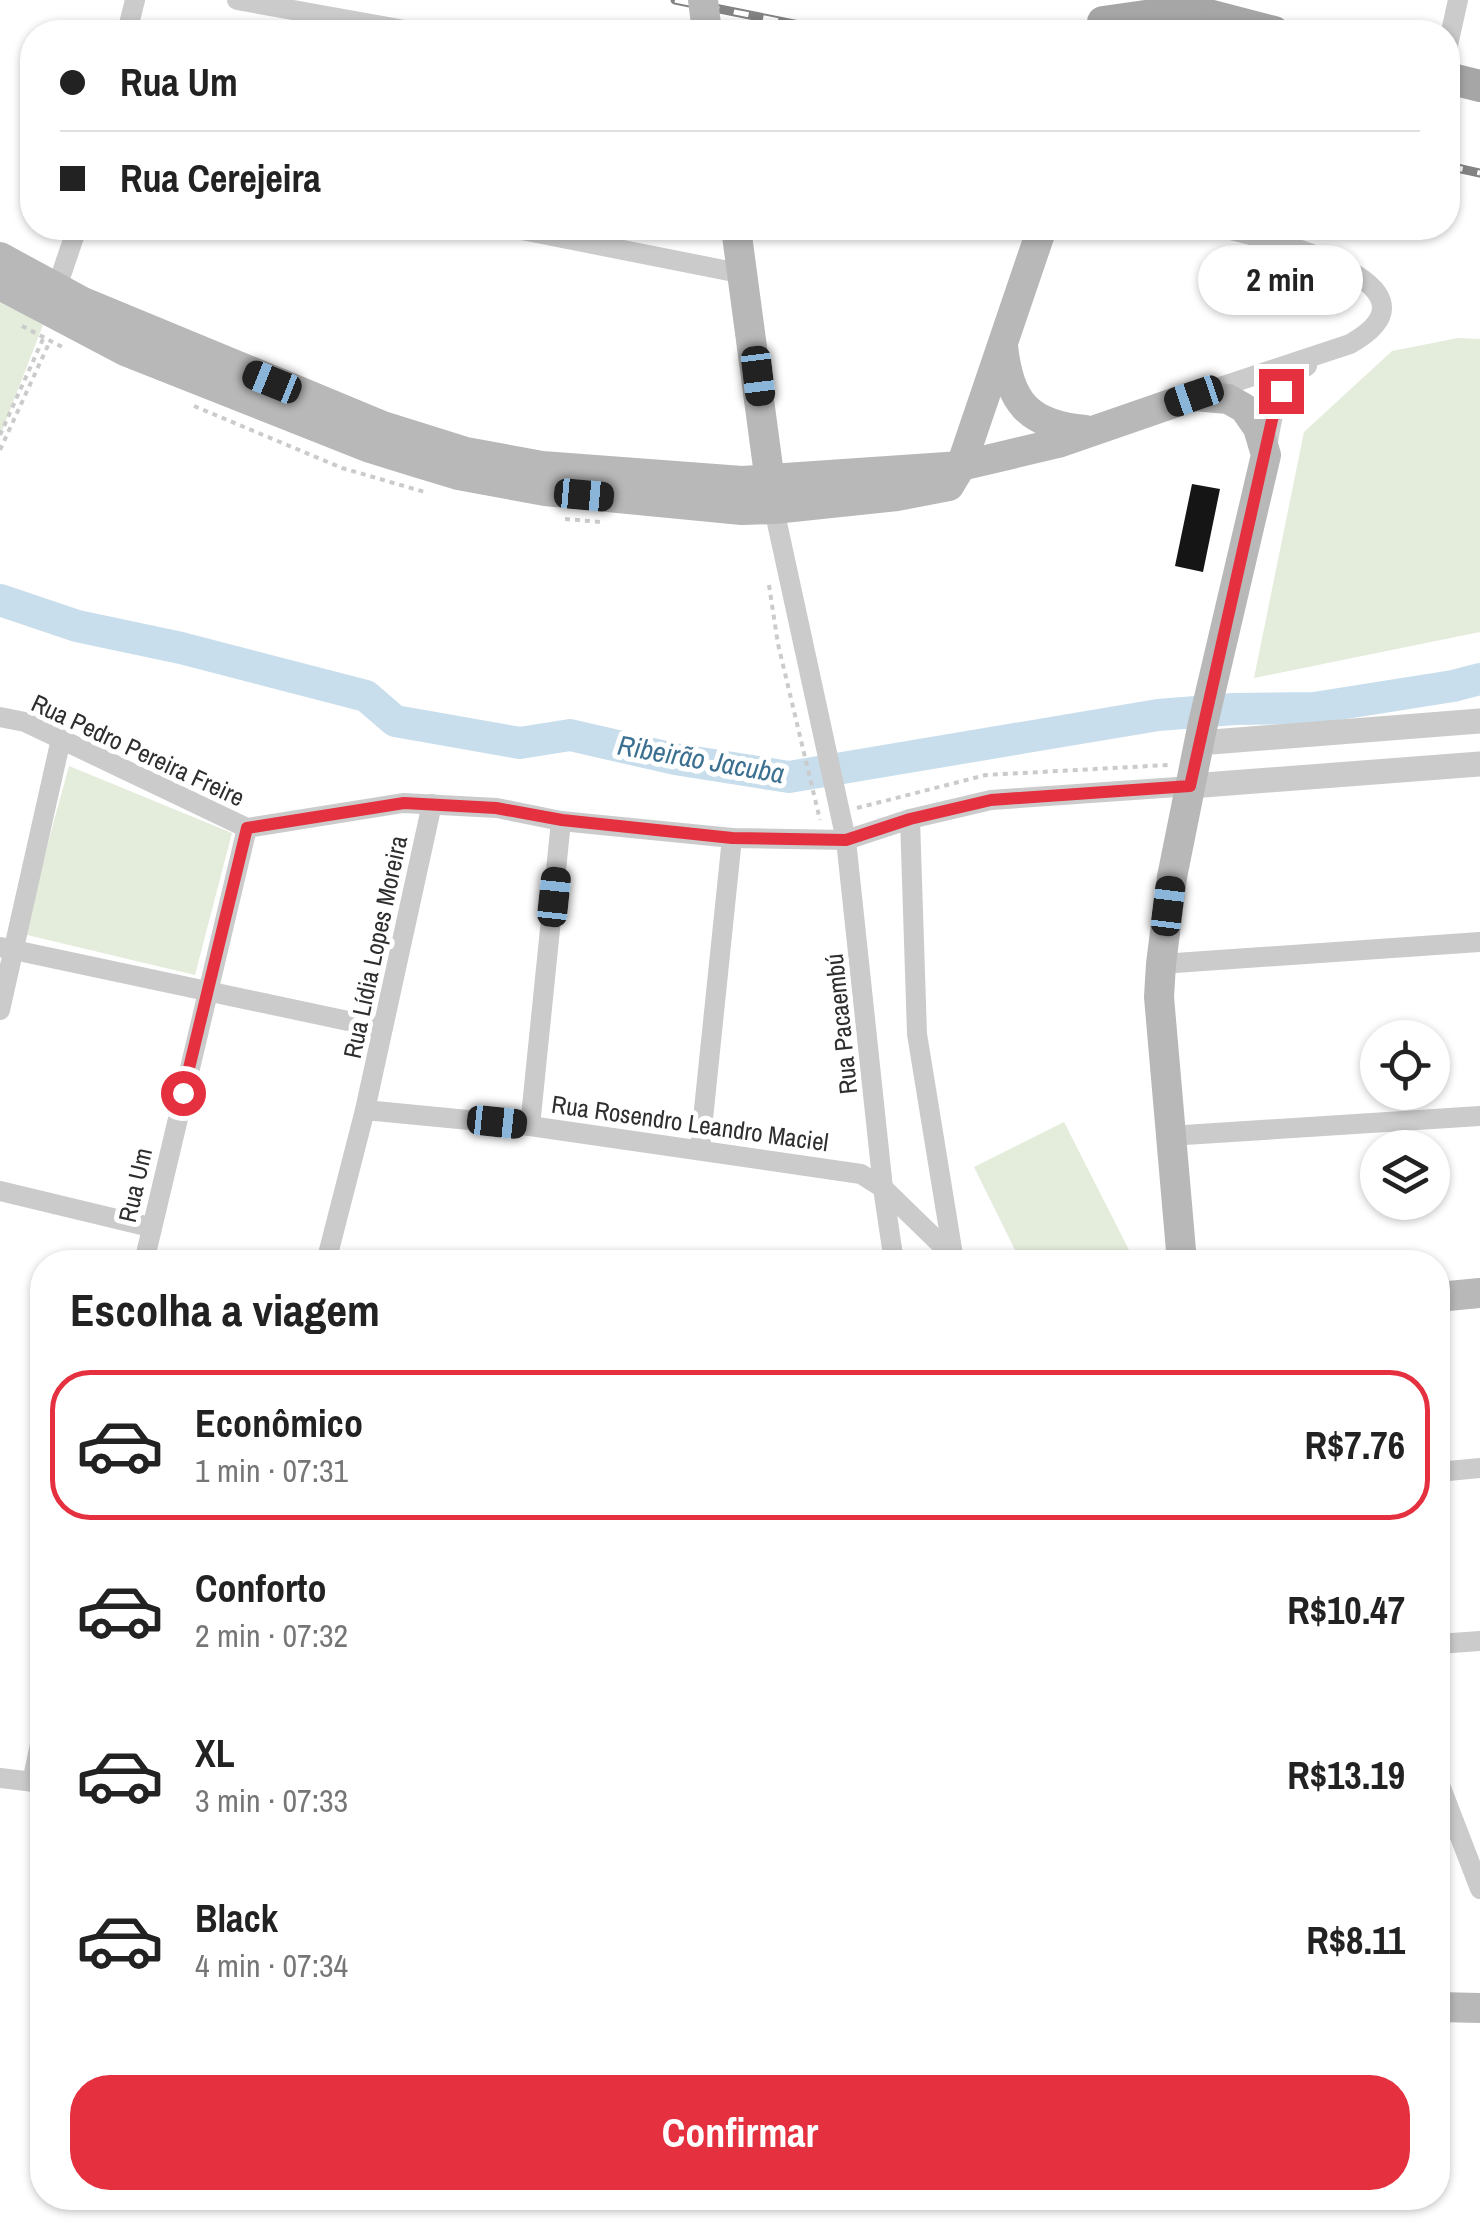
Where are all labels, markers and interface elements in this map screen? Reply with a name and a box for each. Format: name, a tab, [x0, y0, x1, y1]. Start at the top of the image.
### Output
text: Rua Um	[120, 57, 238, 108]
text: Rua Cerejeira	[120, 153, 321, 204]
callout: 2 min	[1198, 246, 1364, 316]
text: 2 min	[1246, 258, 1315, 301]
car	[739, 344, 777, 408]
car	[239, 357, 305, 407]
route end	[1259, 369, 1304, 414]
car	[1161, 372, 1227, 420]
car	[553, 477, 615, 513]
street label: Rua Pedro Pereira Freire	[26, 686, 250, 814]
water label: Ribeirão Jacuba	[615, 726, 787, 792]
street label: Rua Lídia Lopes Moreira	[335, 832, 415, 1061]
car	[536, 866, 572, 928]
car	[1149, 874, 1187, 938]
street label: Rua Pacaembú	[817, 952, 865, 1096]
map controls	[1360, 1020, 1450, 1220]
button: locate	[1360, 1020, 1450, 1110]
route start	[161, 1071, 206, 1116]
street label: Rua Rosendro Leandro Maciel	[549, 1087, 831, 1159]
car	[466, 1104, 528, 1140]
button: layers	[1360, 1130, 1450, 1220]
street label: Rua Um	[110, 1145, 160, 1225]
text: Escolha a viagem	[70, 1279, 380, 1340]
text: Econômico	[195, 1398, 363, 1449]
icon: car	[75, 1400, 165, 1490]
text: R$7.76	[1305, 1420, 1405, 1471]
text: 1 min · 07:31	[195, 1449, 348, 1492]
text: Conforto	[195, 1563, 327, 1614]
icon: car	[75, 1565, 165, 1655]
text: R$10.47	[1287, 1585, 1405, 1636]
text: 2 min · 07:32	[195, 1614, 348, 1657]
text: XL	[195, 1728, 235, 1779]
icon: car	[75, 1730, 165, 1820]
text: R$13.19	[1287, 1750, 1405, 1801]
text: 3 min · 07:33	[195, 1779, 348, 1822]
text: Black	[195, 1893, 278, 1944]
icon: car	[75, 1895, 165, 1985]
text: R$8.11	[1306, 1915, 1405, 1966]
text: 4 min · 07:34	[195, 1944, 348, 1987]
button: Confirmar	[70, 2075, 1410, 2190]

